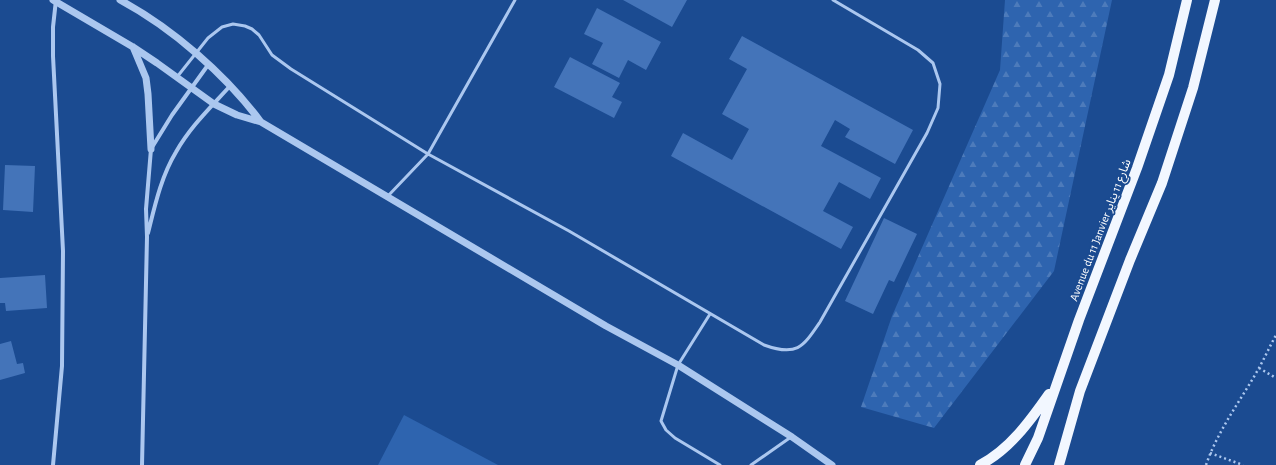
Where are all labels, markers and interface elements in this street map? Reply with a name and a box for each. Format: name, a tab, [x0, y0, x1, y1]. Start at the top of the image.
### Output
street label: Avenue du 11 Janvier شارع 11 يناير	[1067, 157, 1135, 304]

